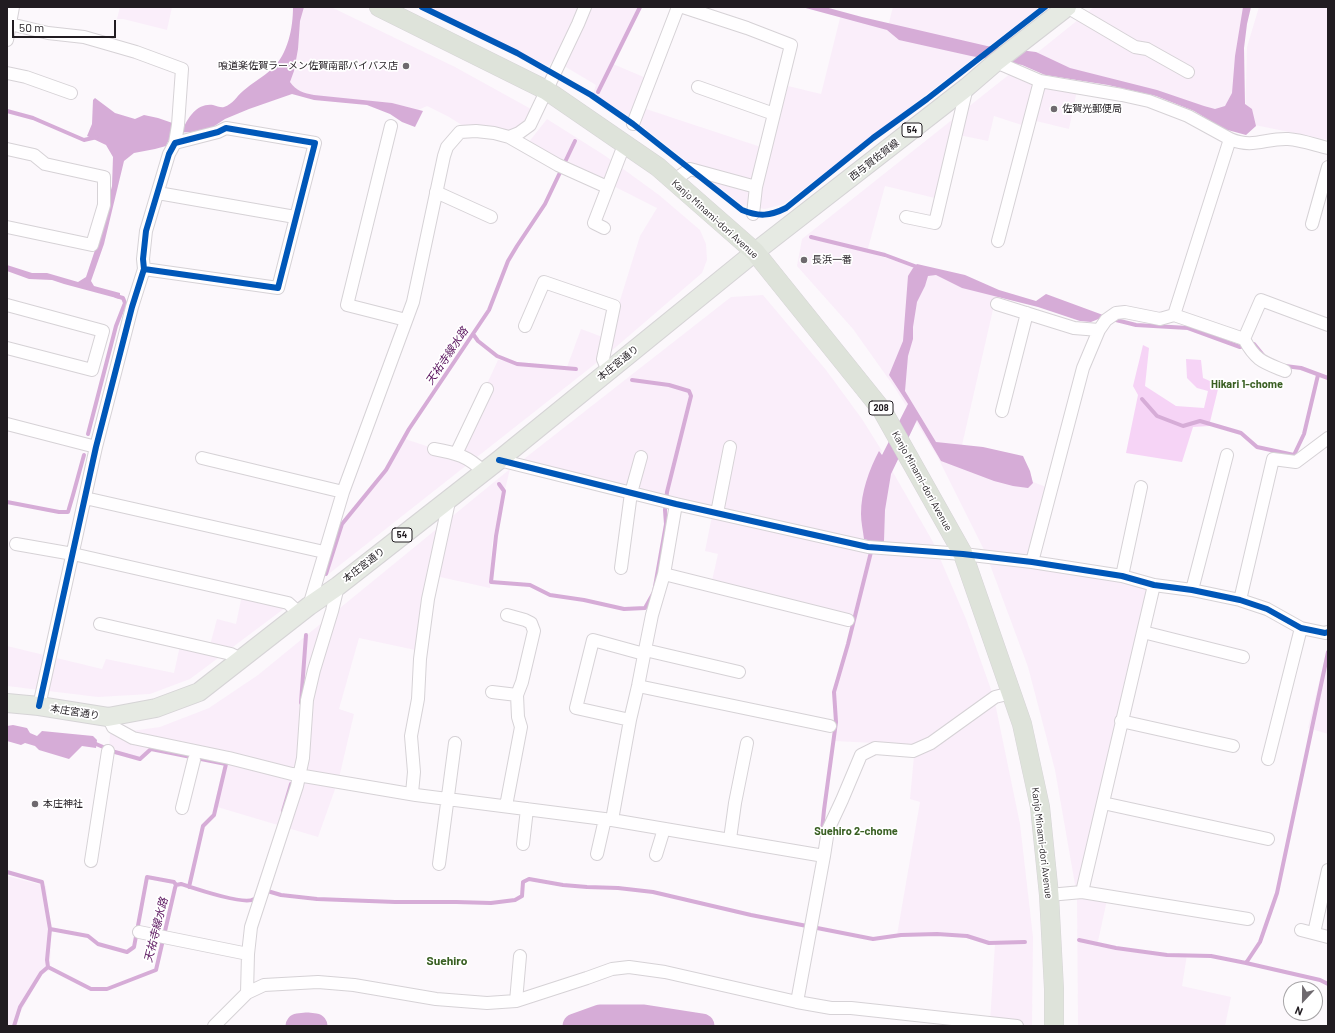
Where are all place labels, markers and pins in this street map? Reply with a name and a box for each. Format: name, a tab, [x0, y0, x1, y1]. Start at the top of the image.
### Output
place label: 喰道楽佐賀ラーメン佐賀南部バイパス店	[218, 60, 398, 72]
marker: 喰道楽佐賀ラーメン佐賀南部バイパス店	[401, 61, 411, 71]
place label: 佐賀光郵便局	[1062, 103, 1122, 115]
marker: 佐賀光郵便局	[1049, 104, 1059, 114]
place label: 長浜一番	[812, 254, 852, 266]
marker: 長浜一番	[799, 255, 809, 265]
place label: 本庄神社	[43, 798, 83, 810]
marker: 本庄神社	[30, 799, 40, 809]

